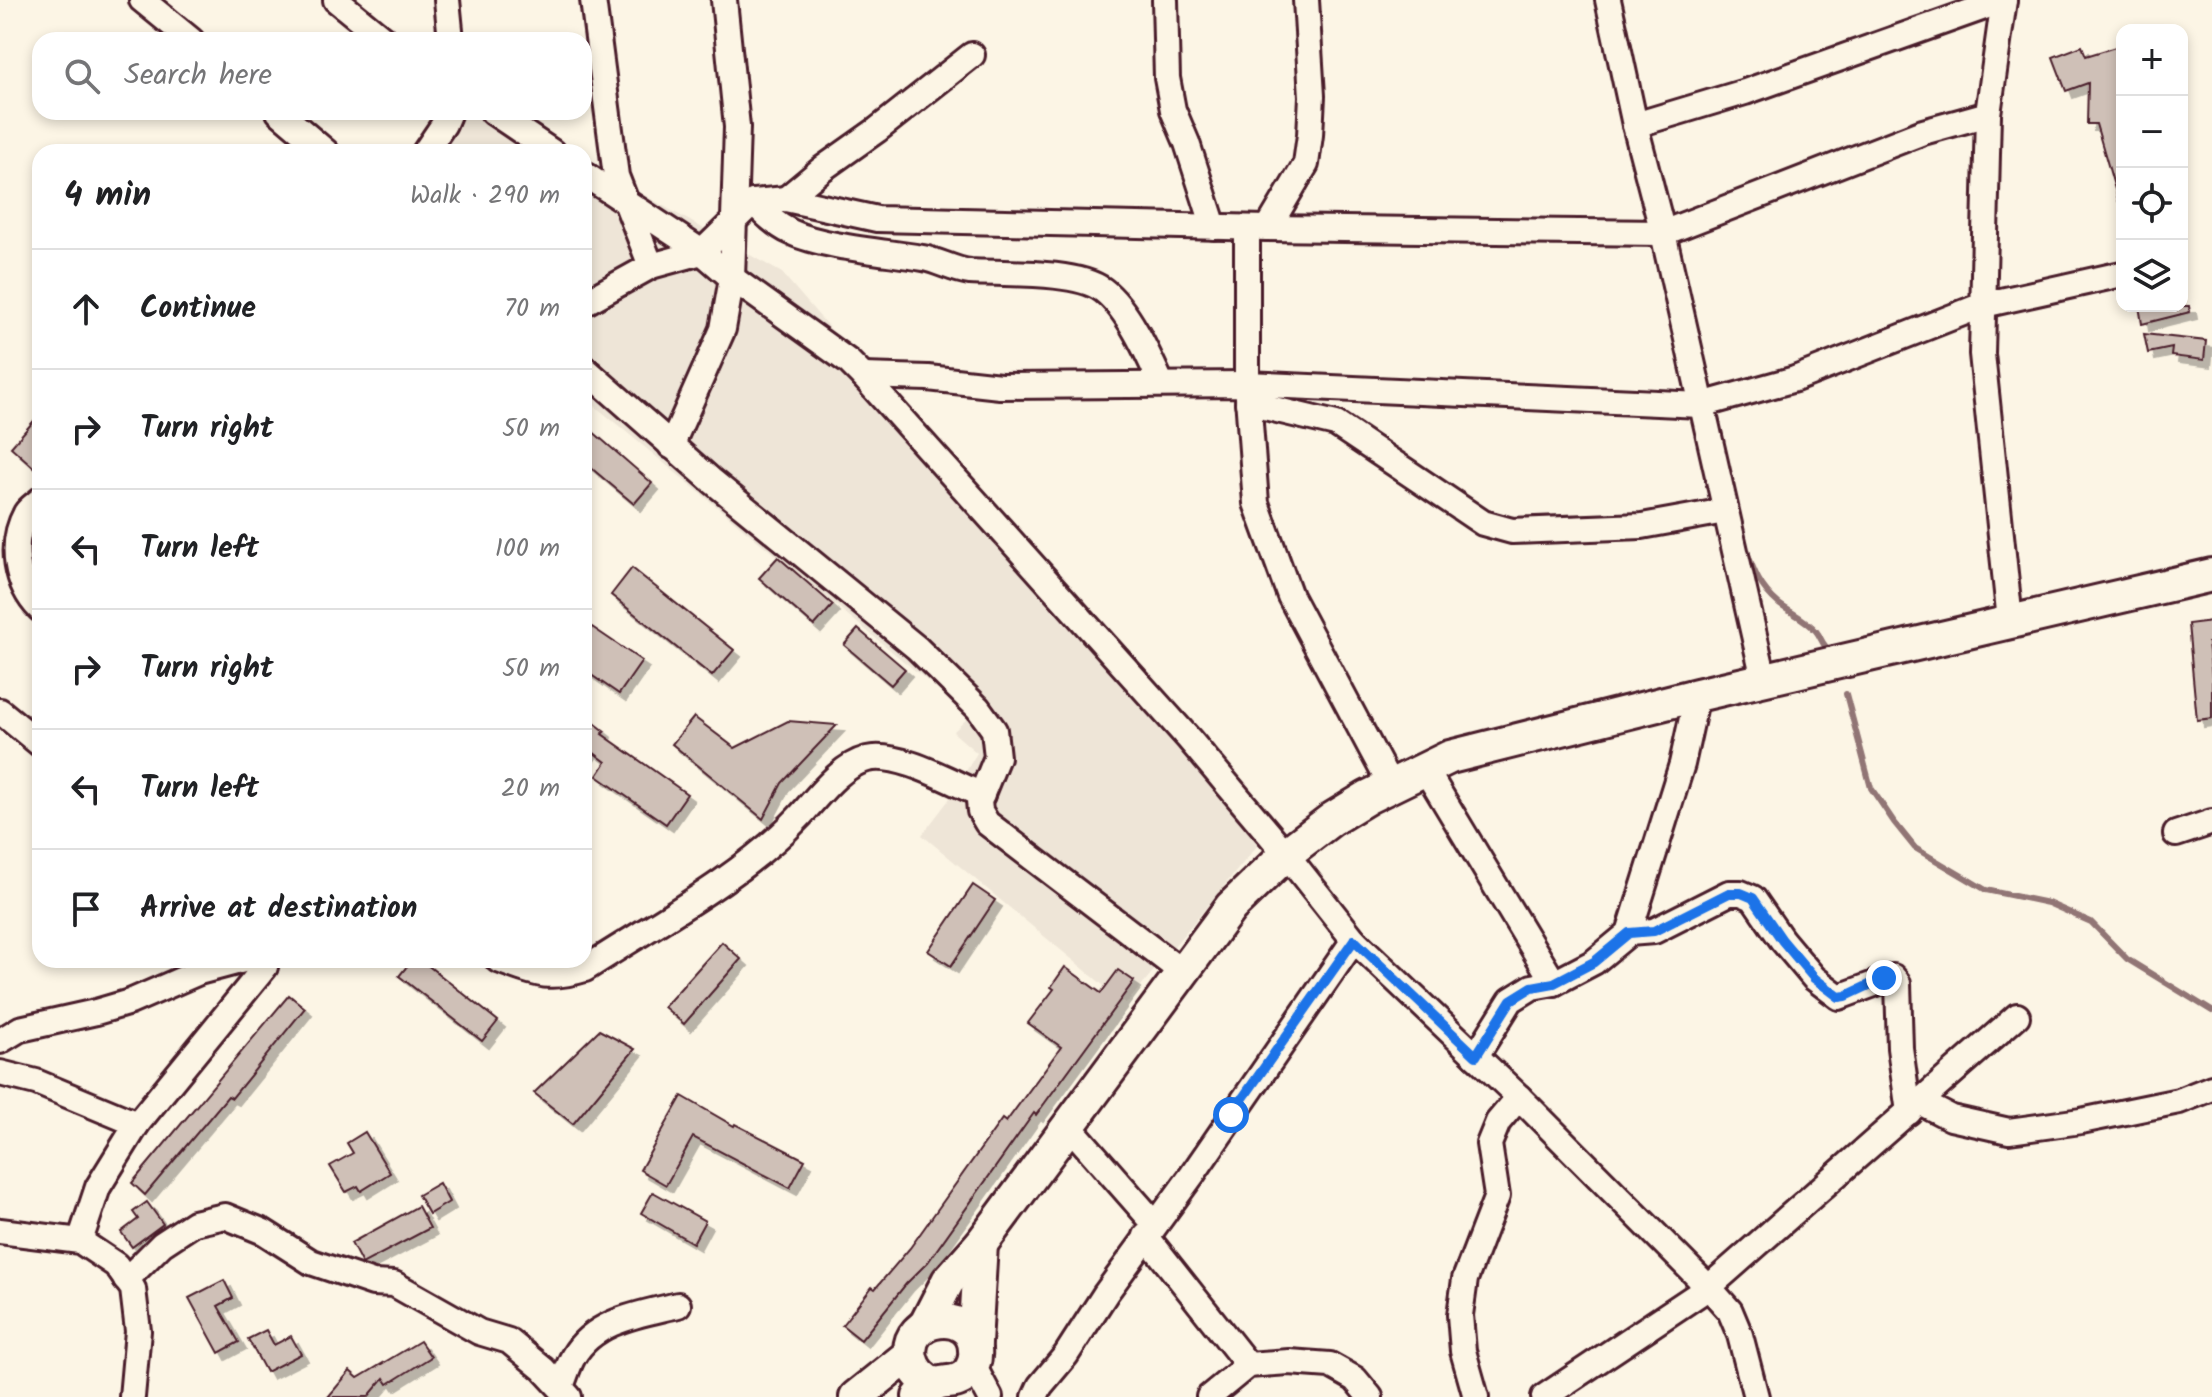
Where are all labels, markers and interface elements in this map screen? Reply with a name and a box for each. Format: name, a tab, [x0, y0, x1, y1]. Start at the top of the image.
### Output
map controls	[2116, 24, 2188, 312]
button: +	[2116, 24, 2188, 96]
search box	[32, 32, 592, 120]
text: Search here	[124, 52, 272, 100]
icon: search	[60, 54, 104, 98]
button: −	[2116, 96, 2188, 168]
button: locate	[2116, 168, 2188, 240]
text: 4 min	[64, 169, 151, 223]
text: Walk · 290 m	[410, 175, 560, 217]
button: layers	[2116, 240, 2188, 312]
text: Continue	[140, 285, 256, 333]
icon: ahead	[64, 287, 108, 331]
text: 70 m	[504, 288, 560, 330]
text: Turn right	[140, 405, 273, 453]
icon: right	[64, 407, 108, 451]
text: 50 m	[502, 408, 560, 450]
text: Turn left	[140, 525, 259, 573]
icon: left	[64, 527, 108, 571]
text: 100 m	[495, 528, 560, 570]
text: Turn right	[140, 645, 273, 693]
icon: right	[64, 647, 108, 691]
text: 50 m	[502, 648, 560, 690]
text: Turn left	[140, 765, 259, 813]
icon: left	[64, 767, 108, 811]
text: 20 m	[501, 768, 560, 810]
text: Arrive at destination	[140, 885, 417, 933]
icon: arrive	[64, 887, 108, 931]
route end	[1866, 960, 1902, 996]
route start	[1213, 1097, 1249, 1133]

